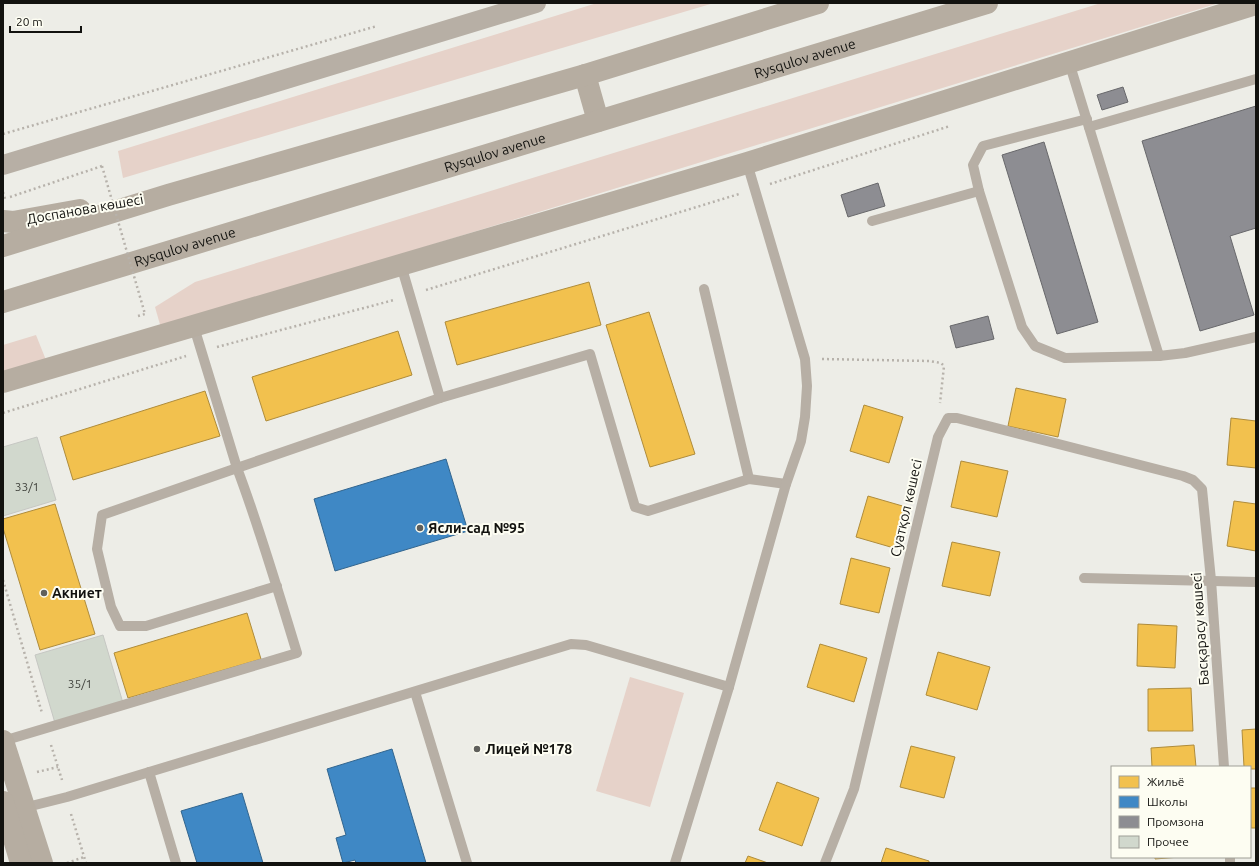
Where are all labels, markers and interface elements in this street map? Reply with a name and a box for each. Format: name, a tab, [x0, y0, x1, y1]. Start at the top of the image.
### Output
scale bar	[10, 8, 81, 34]
text: 20 m	[16, 15, 43, 28]
street label: Rysqulov avenue	[752, 35, 857, 81]
street label: Rysqulov avenue	[442, 130, 547, 176]
street label: Доспанова көшесі	[25, 191, 145, 227]
street label: Rysqulov avenue	[132, 224, 237, 270]
street label: Суатқол көшесі	[887, 458, 925, 558]
house number: 33/1	[15, 480, 39, 493]
place label: Ясли-сад №95	[428, 520, 525, 536]
marker: Ясли-сад №95	[415, 523, 425, 533]
street label: Басқарасу көшесі	[1188, 572, 1212, 686]
place label: Акниет	[52, 585, 102, 601]
marker: Акниет	[39, 588, 49, 598]
house number: 35/1	[68, 677, 92, 690]
place label: Лицей №178	[485, 741, 572, 757]
marker: Лицей №178	[472, 744, 482, 754]
legend	[1111, 766, 1251, 858]
text: Жильё	[1147, 775, 1184, 788]
text: Школы	[1147, 795, 1188, 808]
text: Промзона	[1147, 815, 1204, 828]
text: Прочее	[1147, 835, 1189, 848]

